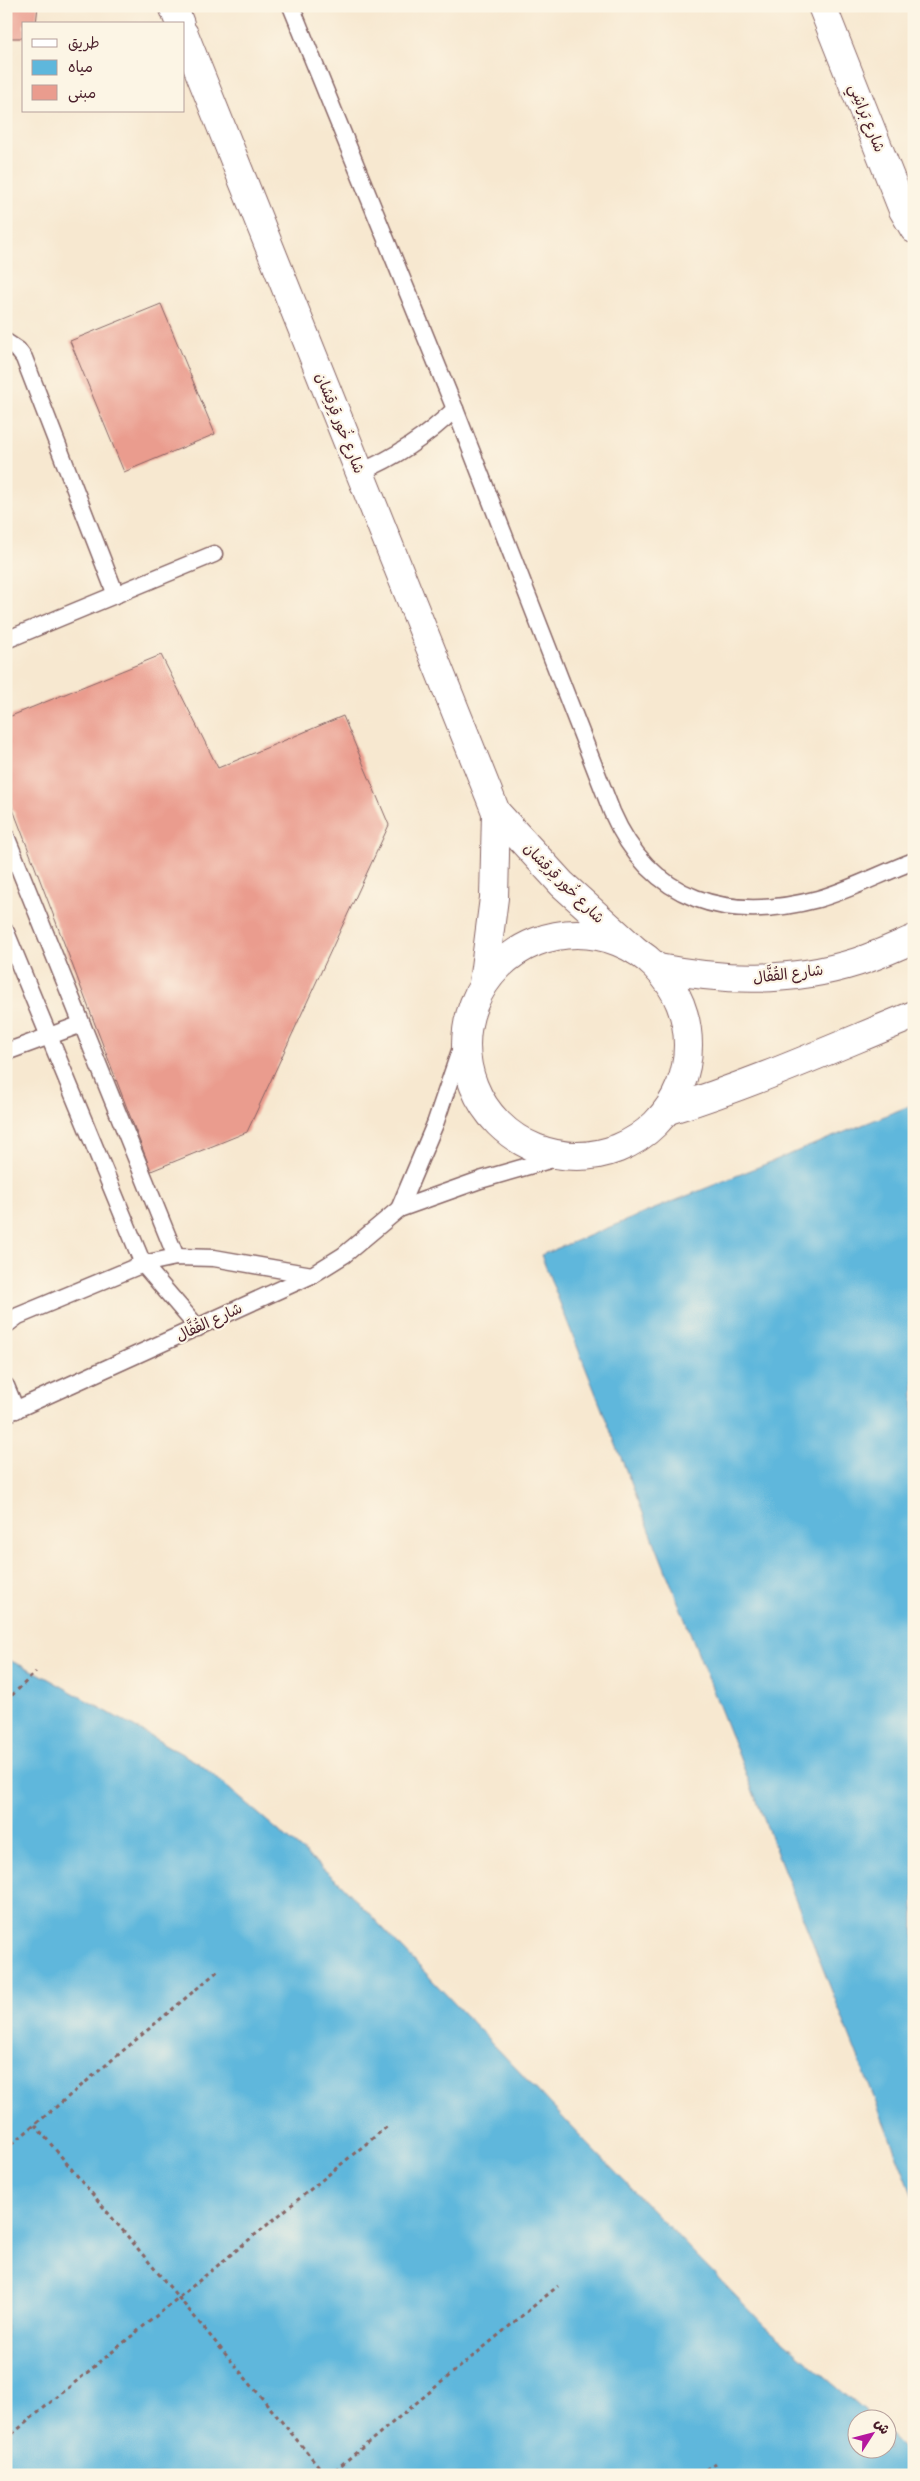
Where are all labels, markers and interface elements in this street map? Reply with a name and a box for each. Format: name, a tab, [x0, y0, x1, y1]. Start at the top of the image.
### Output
legend	[22, 22, 185, 112]
text: طريق	[68, 32, 100, 53]
text: مياه	[68, 56, 93, 77]
street label: شارع بَراشِي	[841, 80, 891, 156]
text: مبنى	[68, 82, 96, 103]
street label: شارع خُور قِرقِشان	[311, 369, 370, 476]
street label: شارع خُور قِرقِشان	[519, 837, 610, 928]
street label: شارع القُفَّال	[751, 958, 824, 988]
street label: شارع القُفَّال	[172, 1297, 245, 1346]
north arrow	[848, 2408, 898, 2458]
text: ش	[871, 2414, 895, 2438]

